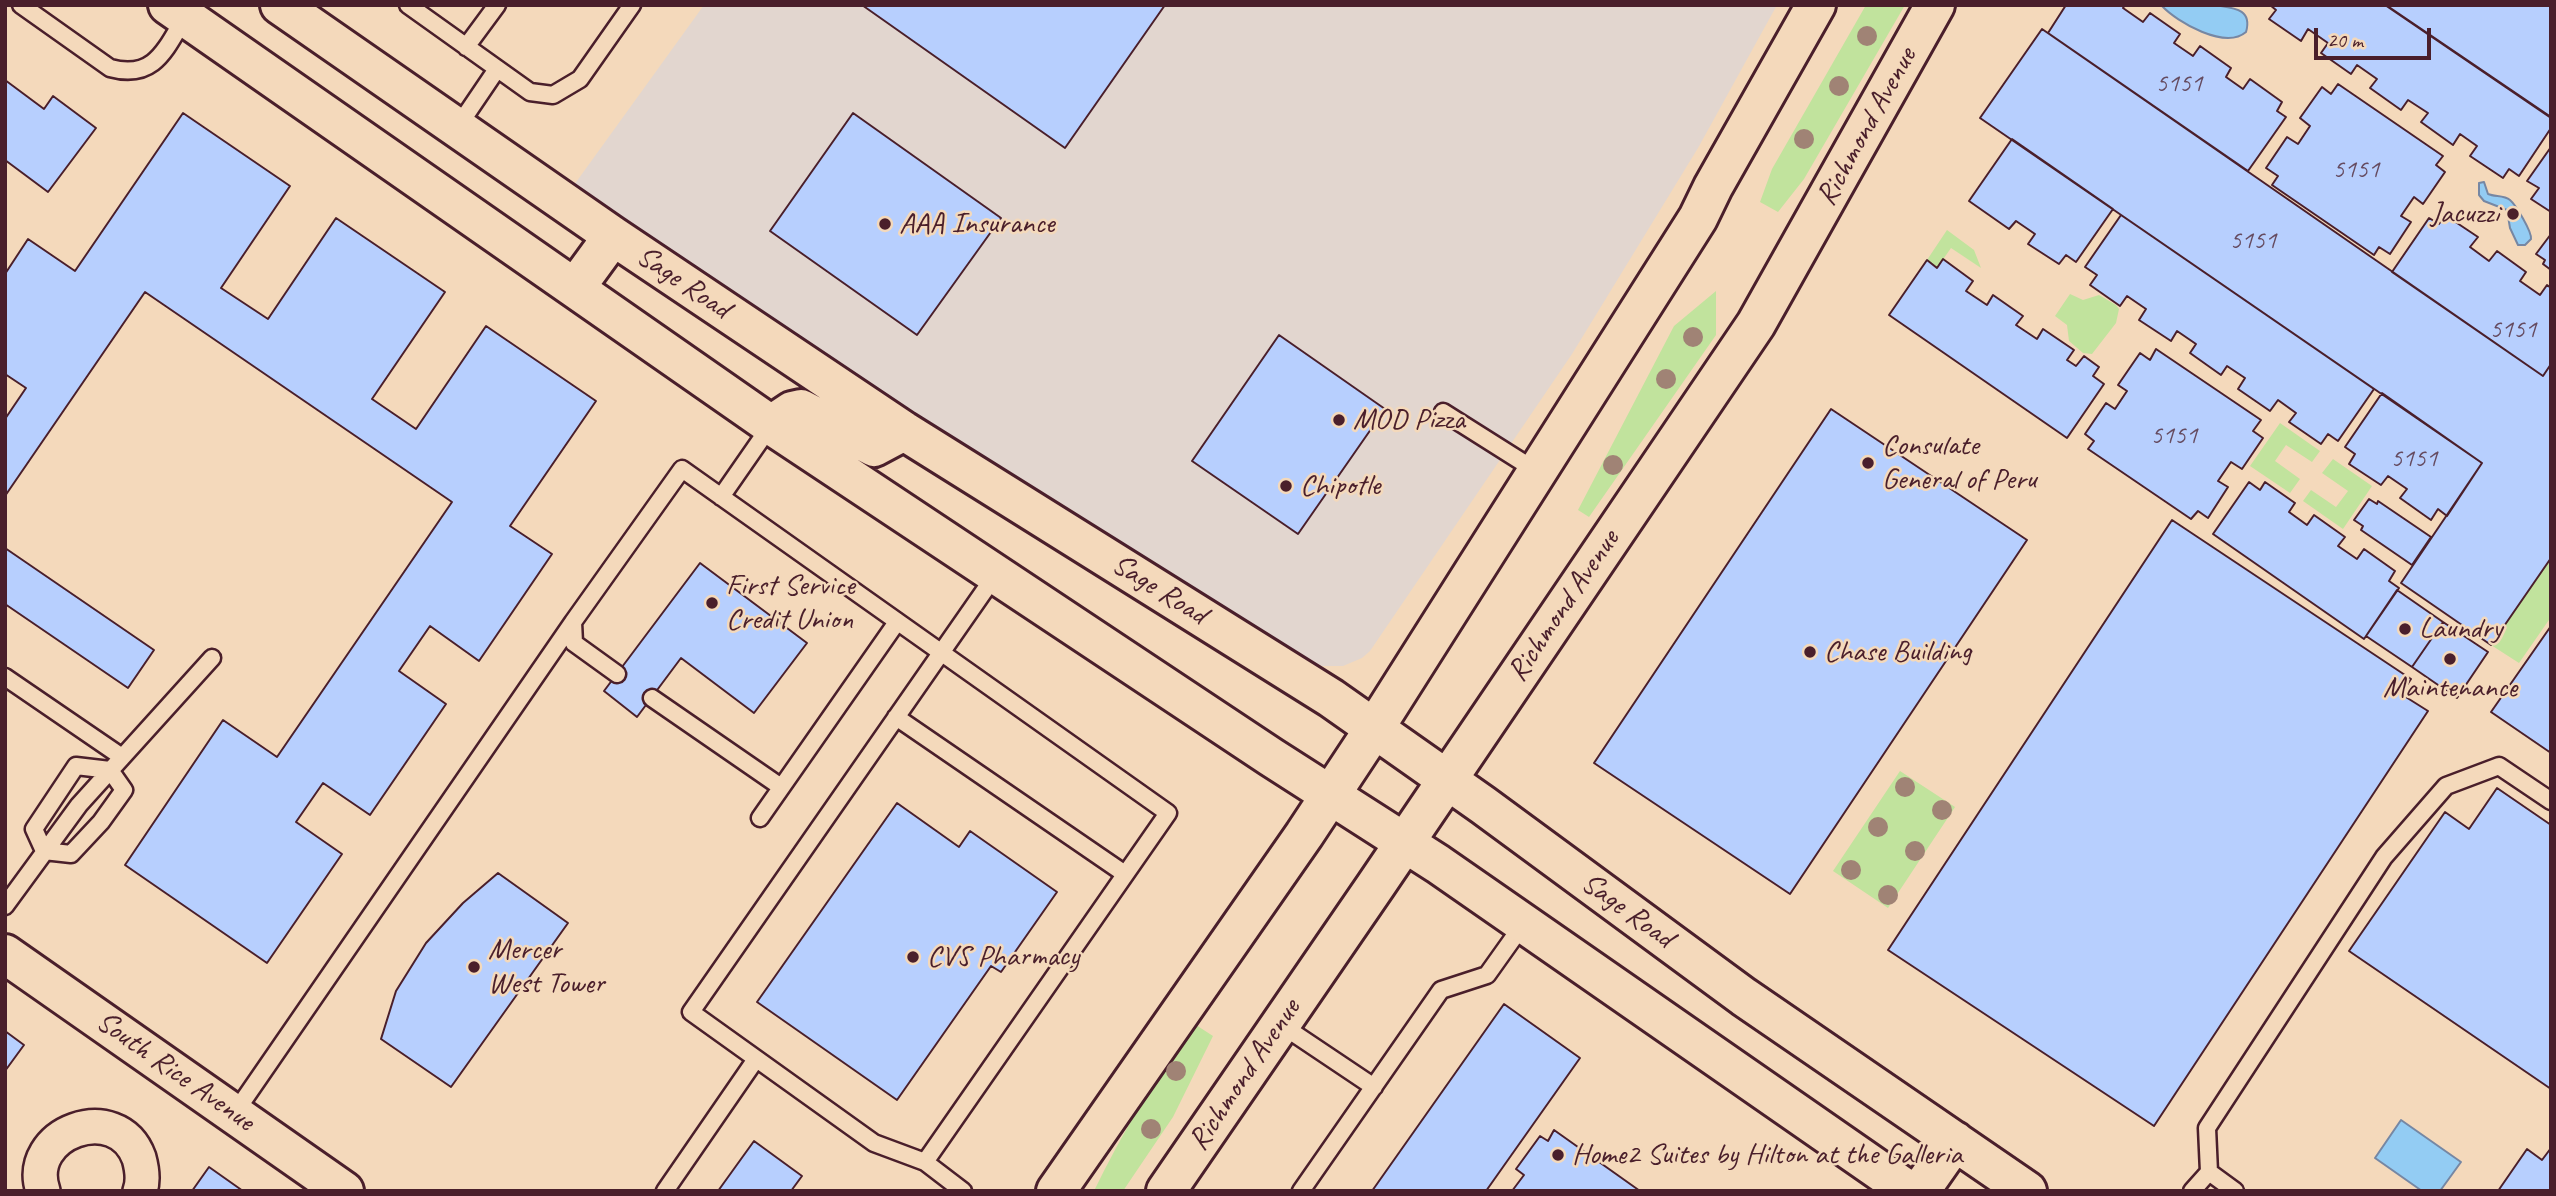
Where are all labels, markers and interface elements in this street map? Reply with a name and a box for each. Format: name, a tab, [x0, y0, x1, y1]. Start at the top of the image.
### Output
scale bar	[2318, 14, 2435, 58]
text: 20 m	[2327, 27, 2363, 53]
street label: Richmond Avenue	[1809, 42, 1925, 212]
house number: 5151	[2156, 68, 2202, 100]
house number: 5151	[2333, 154, 2379, 186]
place label: Jacuzzi	[2431, 196, 2499, 232]
place label: AAA Insurance	[899, 206, 1055, 242]
marker: Jacuzzi	[2505, 206, 2521, 222]
marker: AAA Insurance	[877, 216, 893, 232]
house number: 5151	[2230, 225, 2276, 257]
street label: Sage Road	[629, 239, 737, 327]
house number: 5151	[2490, 314, 2536, 346]
place label: MOD Pizza	[1353, 402, 1465, 438]
marker: MOD Pizza	[1331, 412, 1347, 428]
house number: 5151	[2151, 420, 2197, 452]
place label: Consulate General of Peru	[1882, 428, 2037, 498]
house number: 5151	[2391, 443, 2437, 475]
marker: Consulate General of Peru	[1860, 455, 1876, 471]
place label: Chipotle	[1300, 468, 1380, 504]
marker: Chipotle	[1278, 478, 1294, 494]
street label: Richmond Avenue	[1500, 523, 1628, 689]
street label: Sage Road	[1105, 547, 1213, 633]
place label: First Service Credit Union	[726, 568, 855, 638]
marker: First Service Credit Union	[704, 595, 720, 611]
place label: Laundry	[2419, 611, 2502, 647]
marker: Laundry	[2397, 621, 2413, 637]
place label: Chase Building	[1824, 634, 1971, 670]
marker: Chase Building	[1802, 644, 1818, 660]
marker: Maintenance	[2442, 651, 2458, 667]
place label: Maintenance	[2383, 670, 2517, 706]
street label: Sage Road	[1574, 865, 1680, 957]
place label: Mercer West Tower	[488, 932, 604, 1002]
place label: CVS Pharmacy	[927, 939, 1079, 975]
marker: CVS Pharmacy	[905, 949, 921, 965]
marker: Mercer West Tower	[466, 959, 482, 975]
street label: Richmond Avenue	[1181, 992, 1309, 1158]
street label: South Rice Avenue	[89, 1004, 261, 1140]
place label: Home2 Suites by Hilton at the Galleria	[1572, 1137, 1962, 1173]
marker: Home2 Suites by Hilton at the Galleria	[1550, 1147, 1566, 1163]

